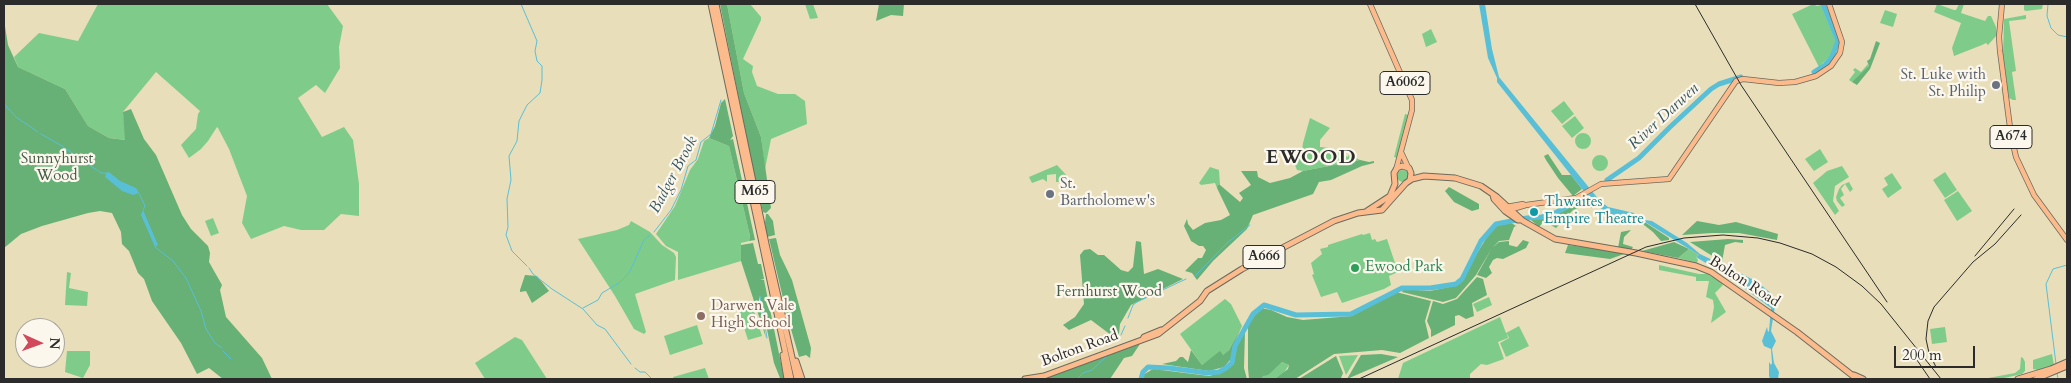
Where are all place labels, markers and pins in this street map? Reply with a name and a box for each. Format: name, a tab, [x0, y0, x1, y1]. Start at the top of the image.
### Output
place label: St. Luke with St. Philip	[1901, 67, 1986, 102]
marker: St. Luke with St. Philip	[1990, 79, 2002, 91]
place label: St. Bartholomew's	[1060, 176, 1155, 211]
marker: St. Bartholomew's	[1044, 188, 1056, 200]
place label: Thwaites Empire Theatre	[1544, 194, 1644, 229]
marker: Thwaites Empire Theatre	[1528, 206, 1540, 218]
place label: Ewood Park	[1365, 259, 1443, 277]
marker: Ewood Park	[1349, 262, 1361, 274]
place label: Darwen Vale High School	[711, 298, 795, 333]
marker: Darwen Vale High School	[695, 310, 707, 322]

